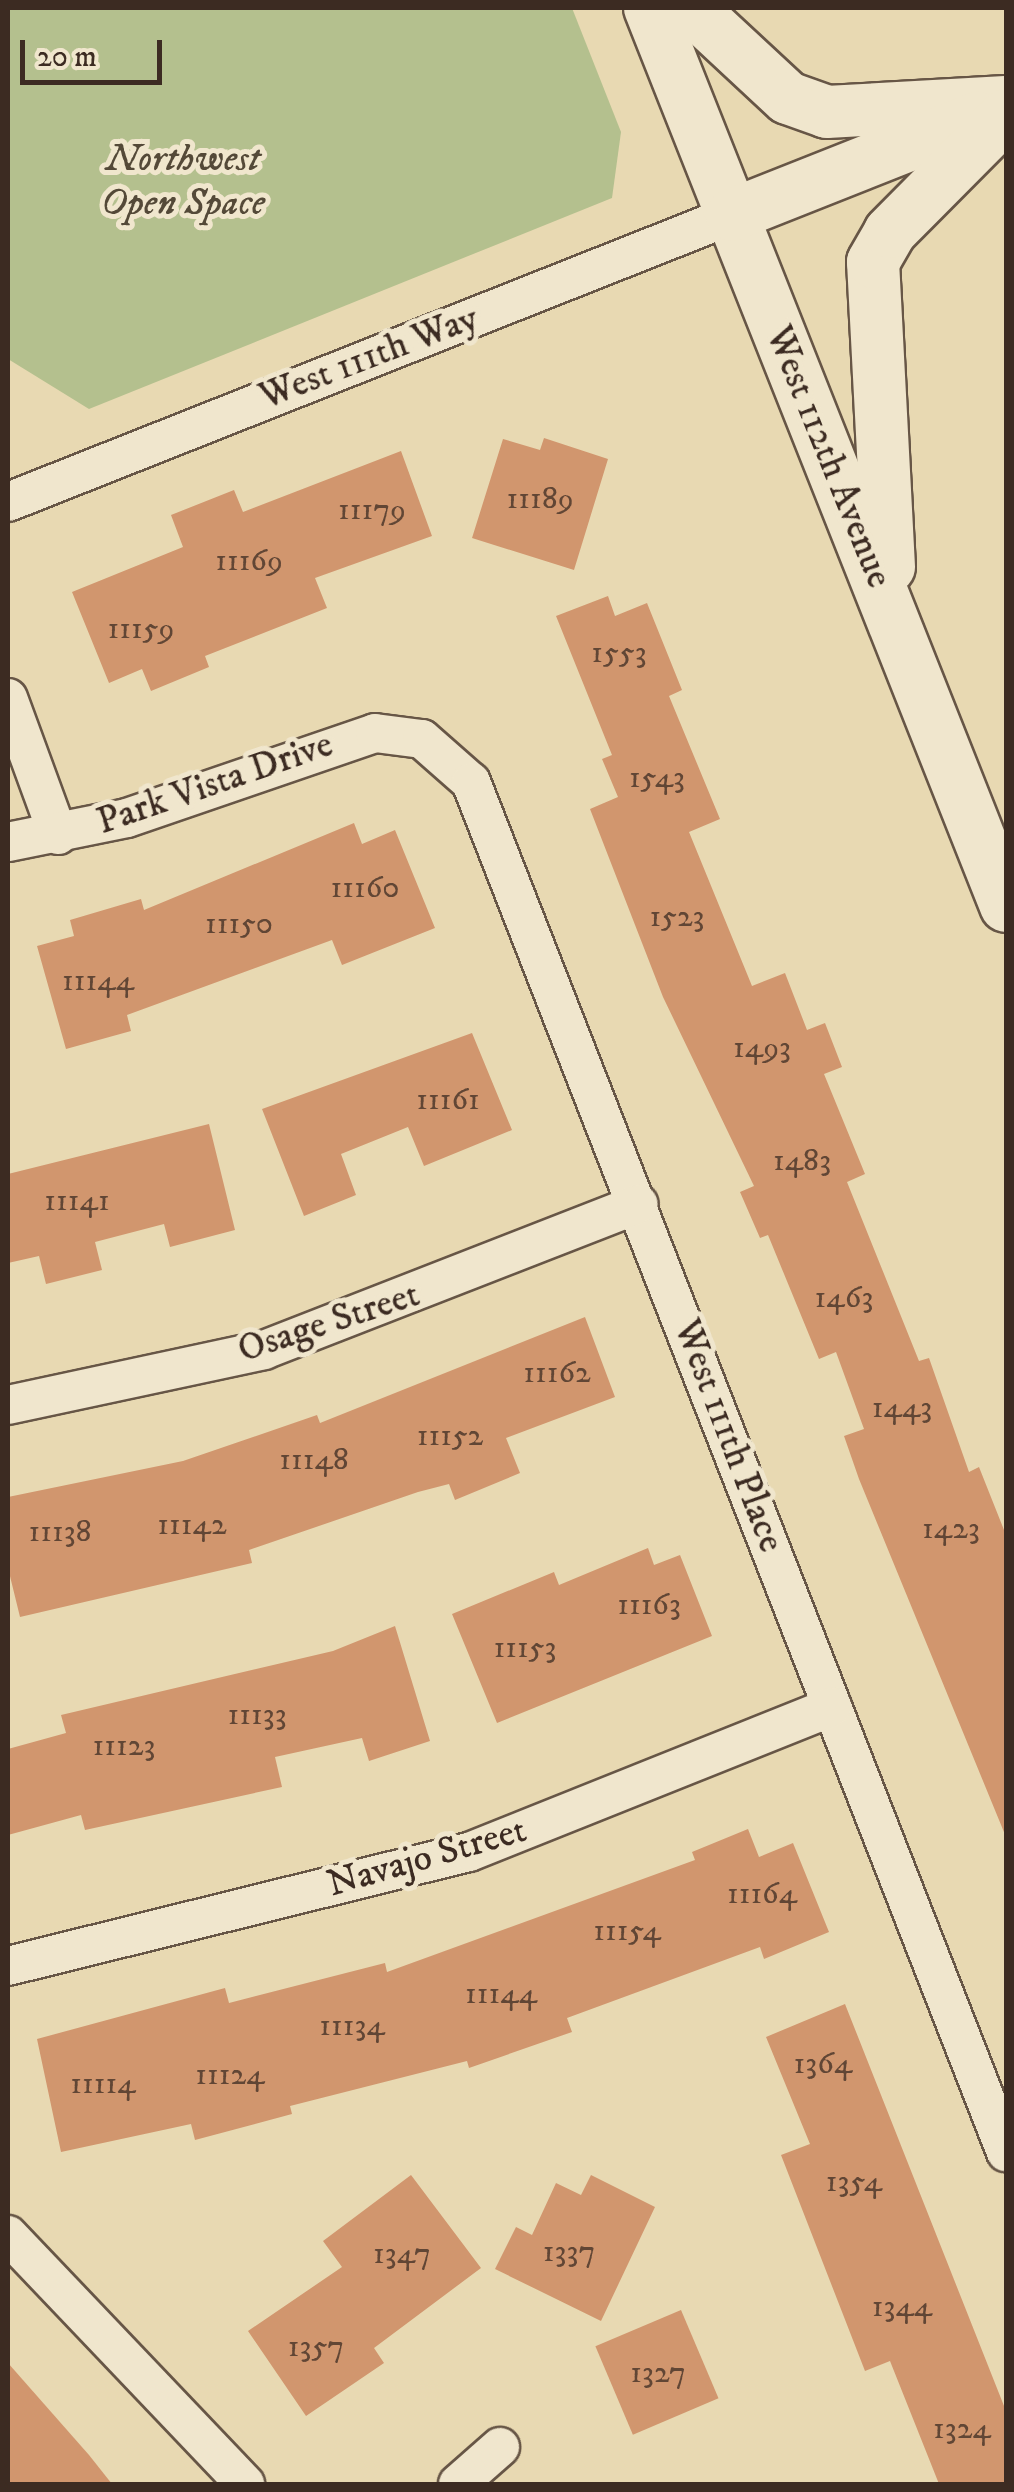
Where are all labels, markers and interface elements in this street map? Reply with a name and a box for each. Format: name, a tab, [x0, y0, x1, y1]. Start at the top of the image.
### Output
scale bar	[25, 20, 168, 82]
text: 20 m	[37, 39, 97, 76]
park label: Northwest Open Space	[101, 137, 265, 226]
street label: West 111th Way	[253, 295, 485, 421]
street label: West 112th Avenue	[755, 320, 901, 594]
house number: 11189	[506, 480, 574, 518]
house number: 11179	[338, 491, 406, 529]
house number: 11169	[215, 542, 283, 580]
house number: 11159	[108, 610, 174, 648]
house number: 1553	[591, 634, 647, 672]
street label: Park Vista Drive	[91, 722, 339, 846]
house number: 1543	[629, 759, 685, 797]
house number: 11160	[330, 869, 400, 907]
house number: 1523	[649, 898, 705, 936]
house number: 11150	[205, 905, 273, 943]
house number: 11144	[62, 962, 134, 1000]
house number: 1493	[733, 1029, 791, 1067]
house number: 11161	[416, 1081, 480, 1119]
house number: 1483	[773, 1142, 831, 1180]
house number: 11141	[44, 1182, 110, 1220]
street label: Osage Street	[233, 1272, 425, 1374]
house number: 1463	[815, 1279, 873, 1317]
street label: West 111th Place	[663, 1313, 793, 1559]
house number: 11162	[523, 1354, 591, 1392]
house number: 1443	[872, 1389, 932, 1427]
house number: 11152	[417, 1417, 483, 1455]
house number: 11148	[279, 1441, 349, 1479]
house number: 11142	[157, 1506, 227, 1544]
house number: 1423	[922, 1510, 980, 1548]
house number: 11138	[28, 1513, 92, 1551]
house number: 11163	[617, 1586, 681, 1624]
house number: 11153	[494, 1629, 556, 1667]
house number: 11133	[227, 1696, 287, 1734]
house number: 11123	[93, 1727, 155, 1765]
street label: Navajo Street	[322, 1808, 532, 1908]
house number: 11164	[727, 1875, 797, 1913]
house number: 11154	[593, 1912, 661, 1950]
house number: 11144	[465, 1975, 537, 2013]
house number: 11134	[319, 2007, 385, 2045]
house number: 1364	[794, 2045, 852, 2083]
house number: 11124	[195, 2056, 265, 2094]
house number: 11114	[70, 2065, 136, 2103]
house number: 1354	[826, 2163, 882, 2201]
house number: 1337	[543, 2233, 595, 2271]
house number: 1347	[373, 2235, 431, 2273]
house number: 1344	[872, 2288, 932, 2326]
house number: 1357	[288, 2328, 344, 2366]
house number: 1327	[630, 2354, 686, 2392]
house number: 1324	[933, 2410, 991, 2448]

